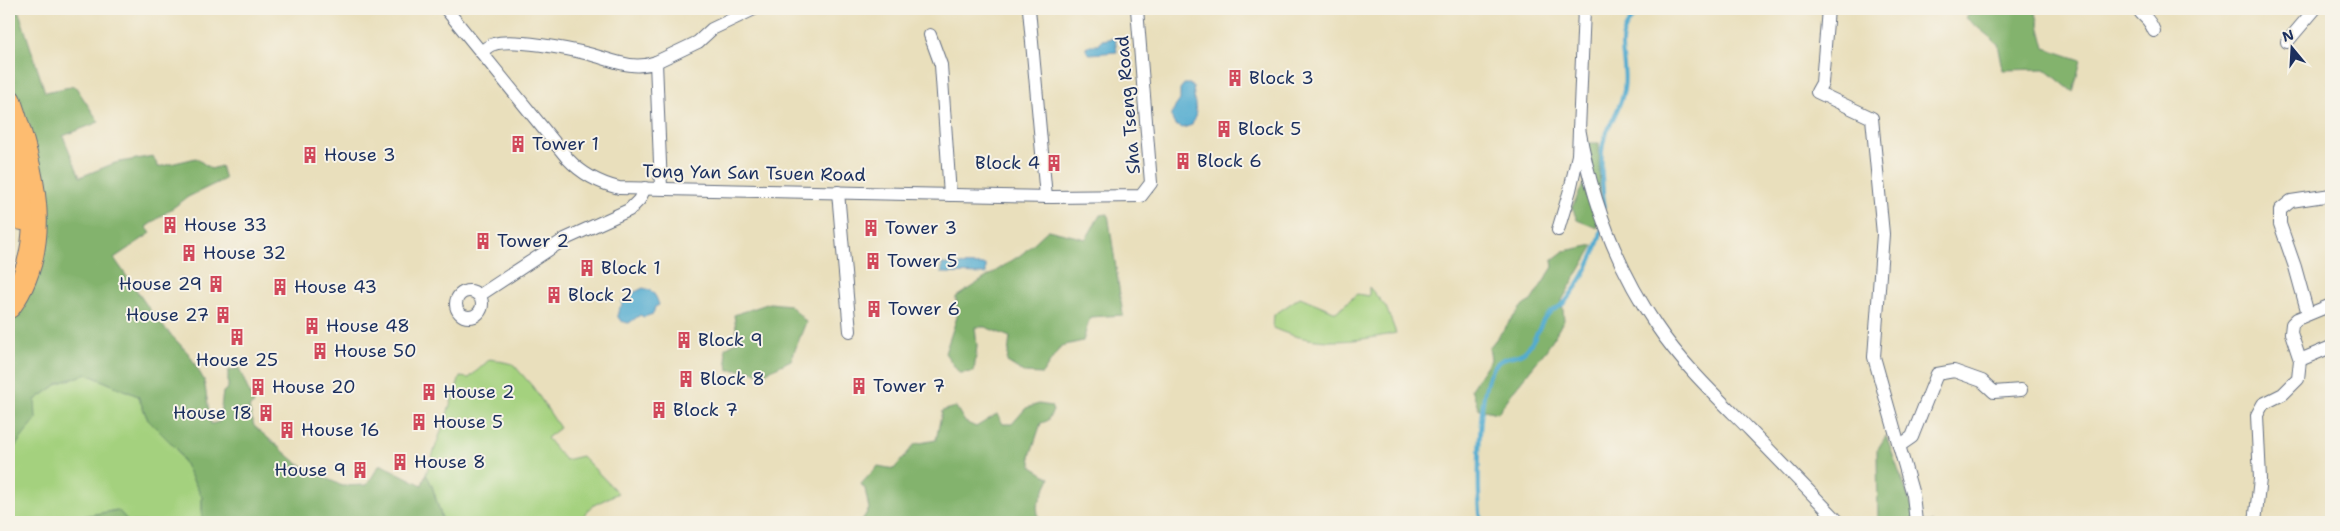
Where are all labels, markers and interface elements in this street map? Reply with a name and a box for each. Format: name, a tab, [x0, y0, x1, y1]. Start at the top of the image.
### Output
north arrow	[2268, 22, 2318, 72]
text: N	[2280, 25, 2296, 46]
street label: Sha Tseng Road	[1110, 35, 1146, 175]
place label: Block 3	[1249, 66, 1314, 90]
building icon: Block 3	[1225, 68, 1245, 88]
place label: Block 5	[1238, 117, 1301, 141]
building icon: Block 5	[1214, 119, 1234, 139]
place label: Tower 1	[532, 132, 599, 156]
building icon: Tower 1	[508, 134, 528, 154]
place label: House 3	[324, 143, 396, 167]
building icon: House 3	[300, 145, 320, 165]
place label: Block 6	[1197, 149, 1262, 173]
place label: Block 4	[975, 151, 1040, 175]
building icon: Block 6	[1173, 151, 1193, 171]
building icon: Block 4	[1044, 153, 1064, 173]
street label: Tong Yan San Tsuen Road	[642, 159, 866, 187]
place label: House 33	[184, 213, 267, 237]
building icon: House 33	[160, 215, 180, 235]
place label: Tower 3	[885, 216, 957, 240]
building icon: Tower 3	[861, 218, 881, 238]
place label: Tower 2	[497, 229, 569, 253]
building icon: Tower 2	[473, 231, 493, 251]
place label: House 32	[203, 241, 286, 265]
building icon: House 32	[179, 243, 199, 263]
place label: Tower 5	[887, 249, 958, 273]
building icon: Tower 5	[863, 251, 883, 271]
place label: Block 1	[601, 256, 661, 280]
building icon: Block 1	[577, 258, 597, 278]
place label: House 29	[119, 272, 202, 296]
building icon: House 29	[206, 274, 226, 294]
place label: House 43	[294, 275, 377, 299]
building icon: House 43	[270, 277, 290, 297]
place label: Block 2	[568, 283, 633, 307]
building icon: Block 2	[544, 285, 564, 305]
place label: Tower 6	[888, 297, 960, 321]
building icon: Tower 6	[864, 299, 884, 319]
place label: House 27	[126, 303, 209, 327]
building icon: House 27	[213, 305, 233, 325]
place label: House 48	[326, 314, 410, 338]
building icon: House 48	[302, 316, 322, 336]
building icon: House 25	[227, 327, 247, 347]
place label: Block 9	[698, 328, 763, 352]
building icon: Block 9	[674, 330, 694, 350]
place label: House 50	[334, 339, 417, 363]
building icon: House 50	[310, 341, 330, 361]
place label: House 25	[196, 348, 278, 372]
place label: Block 8	[700, 367, 765, 391]
building icon: Block 8	[676, 369, 696, 389]
place label: Tower 7	[873, 374, 945, 398]
place label: House 20	[272, 375, 356, 399]
building icon: Tower 7	[849, 376, 869, 396]
building icon: House 20	[248, 377, 268, 397]
place label: House 2	[443, 380, 515, 404]
building icon: House 2	[419, 382, 439, 402]
place label: Block 7	[673, 398, 738, 422]
building icon: Block 7	[649, 400, 669, 420]
place label: House 18	[173, 401, 252, 425]
building icon: House 18	[256, 403, 276, 423]
place label: House 5	[433, 410, 503, 434]
building icon: House 5	[409, 412, 429, 432]
place label: House 16	[301, 418, 380, 442]
building icon: House 16	[277, 420, 297, 440]
place label: House 8	[414, 450, 486, 474]
building icon: House 8	[390, 452, 410, 472]
place label: House 9	[274, 458, 346, 482]
building icon: House 9	[350, 460, 370, 480]

